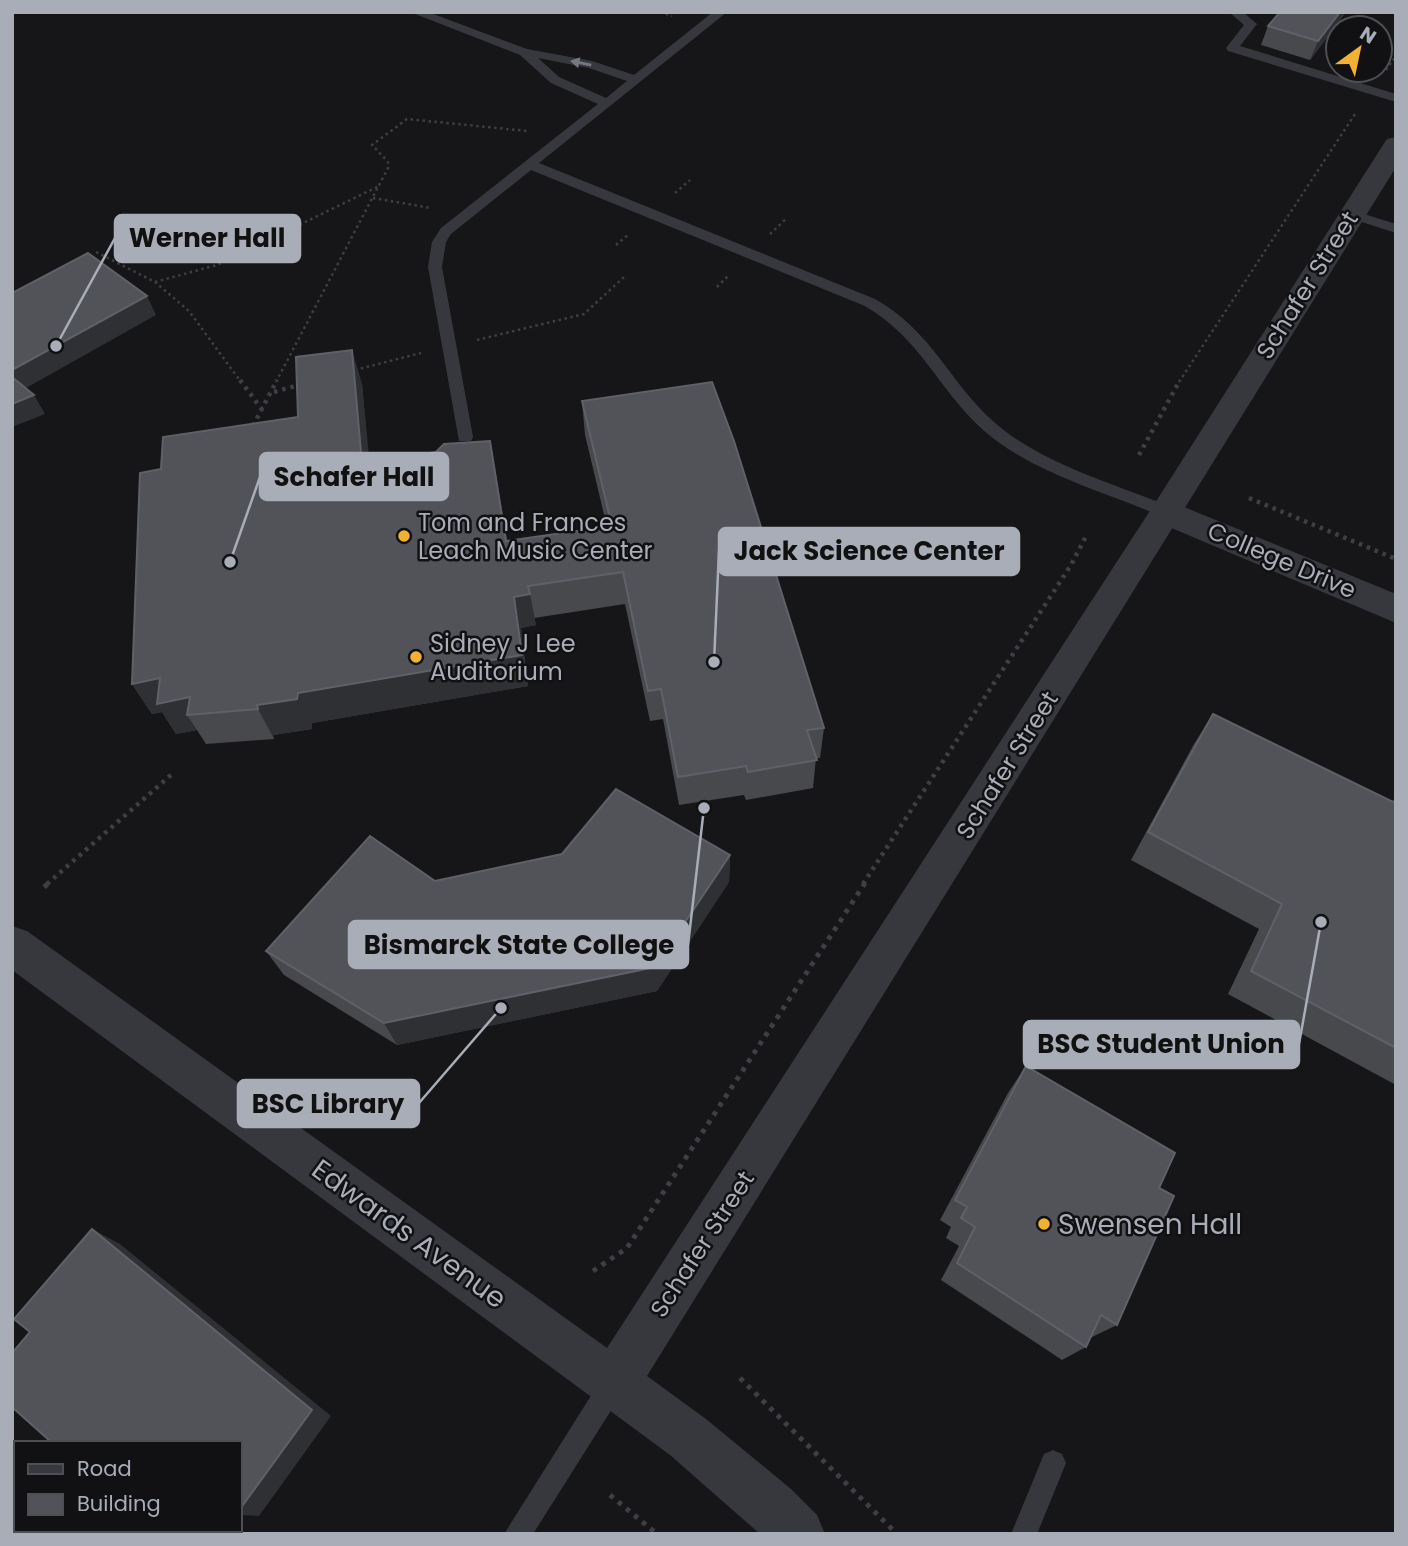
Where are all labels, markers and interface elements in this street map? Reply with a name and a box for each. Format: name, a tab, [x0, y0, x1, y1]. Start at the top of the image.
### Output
north arrow	[1324, 14, 1394, 84]
text: N	[1355, 20, 1381, 50]
one-way arrow	[570, 57, 592, 68]
street label: Schafer Street	[1248, 205, 1366, 365]
callout: Werner Hall	[115, 215, 300, 262]
text: Werner Hall	[129, 220, 285, 256]
callout: Schafer Hall	[260, 453, 448, 500]
text: Schafer Hall	[274, 459, 434, 495]
place label: Tom and Frances Leach Music Center	[418, 506, 653, 567]
street label: College Drive	[1203, 514, 1361, 606]
marker: Tom and Frances Leach Music Center	[396, 528, 412, 544]
callout: Jack Science Center	[719, 528, 1019, 575]
text: Jack Science Center	[733, 533, 1005, 569]
place label: Sidney J Lee Auditorium	[430, 627, 576, 688]
marker: Sidney J Lee Auditorium	[408, 649, 424, 665]
street label: Schafer Street	[948, 685, 1066, 845]
callout: Bismarck State College	[349, 921, 688, 968]
text: Bismarck State College	[364, 927, 674, 963]
callout: BSC Student Union	[1024, 1021, 1299, 1068]
text: BSC Student Union	[1037, 1026, 1285, 1062]
callout: BSC Library	[238, 1080, 419, 1127]
text: BSC Library	[252, 1086, 405, 1122]
street label: Edwards Avenue	[304, 1150, 514, 1318]
street label: Schafer Street	[642, 1164, 762, 1324]
place label: Swensen Hall	[1058, 1205, 1242, 1244]
marker: Swensen Hall	[1036, 1216, 1052, 1232]
legend	[14, 1441, 242, 1532]
text: Road	[77, 1454, 132, 1483]
text: Building	[77, 1489, 161, 1518]

